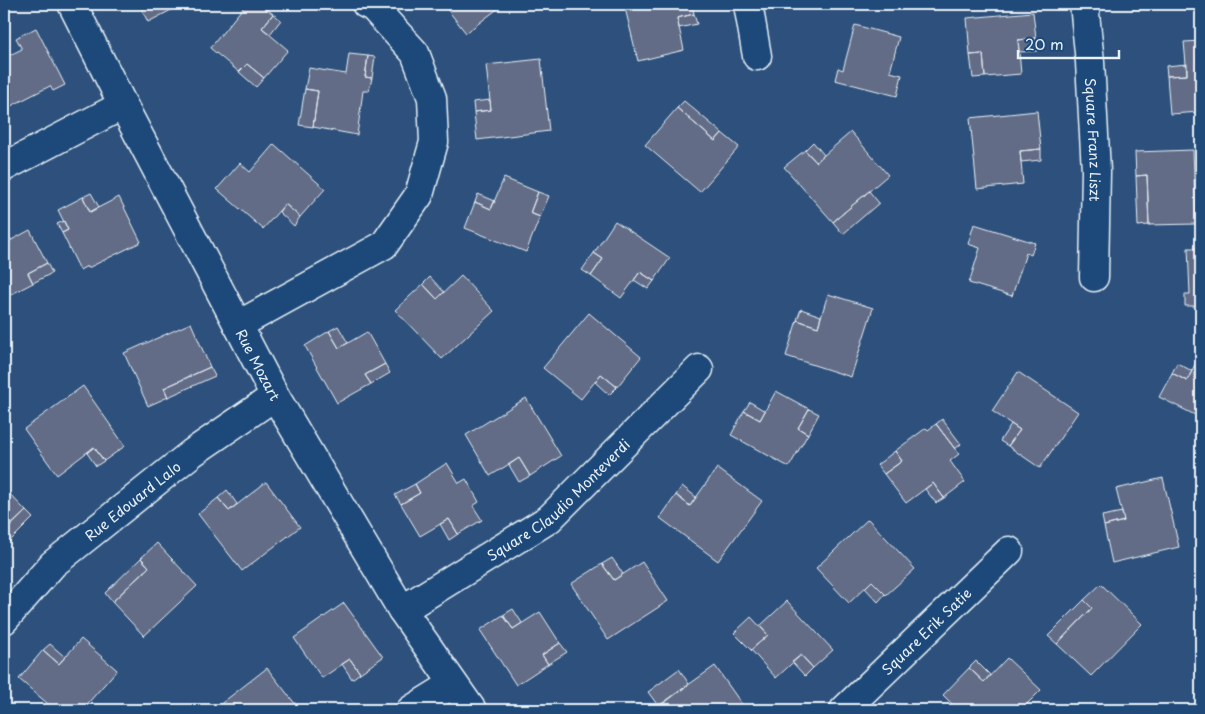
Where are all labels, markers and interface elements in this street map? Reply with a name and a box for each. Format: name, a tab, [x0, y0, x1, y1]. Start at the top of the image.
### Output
scale bar	[1018, 28, 1119, 60]
text: 20 m	[1025, 32, 1064, 55]
street label: Square Franz Liszt	[1080, 77, 1107, 202]
street label: Rue Mozart	[231, 325, 286, 405]
street label: Square Claudio Monteverdi	[482, 434, 634, 566]
street label: Rue Edouard Lalo	[80, 456, 185, 545]
street label: Square Erik Satie	[876, 582, 976, 679]

